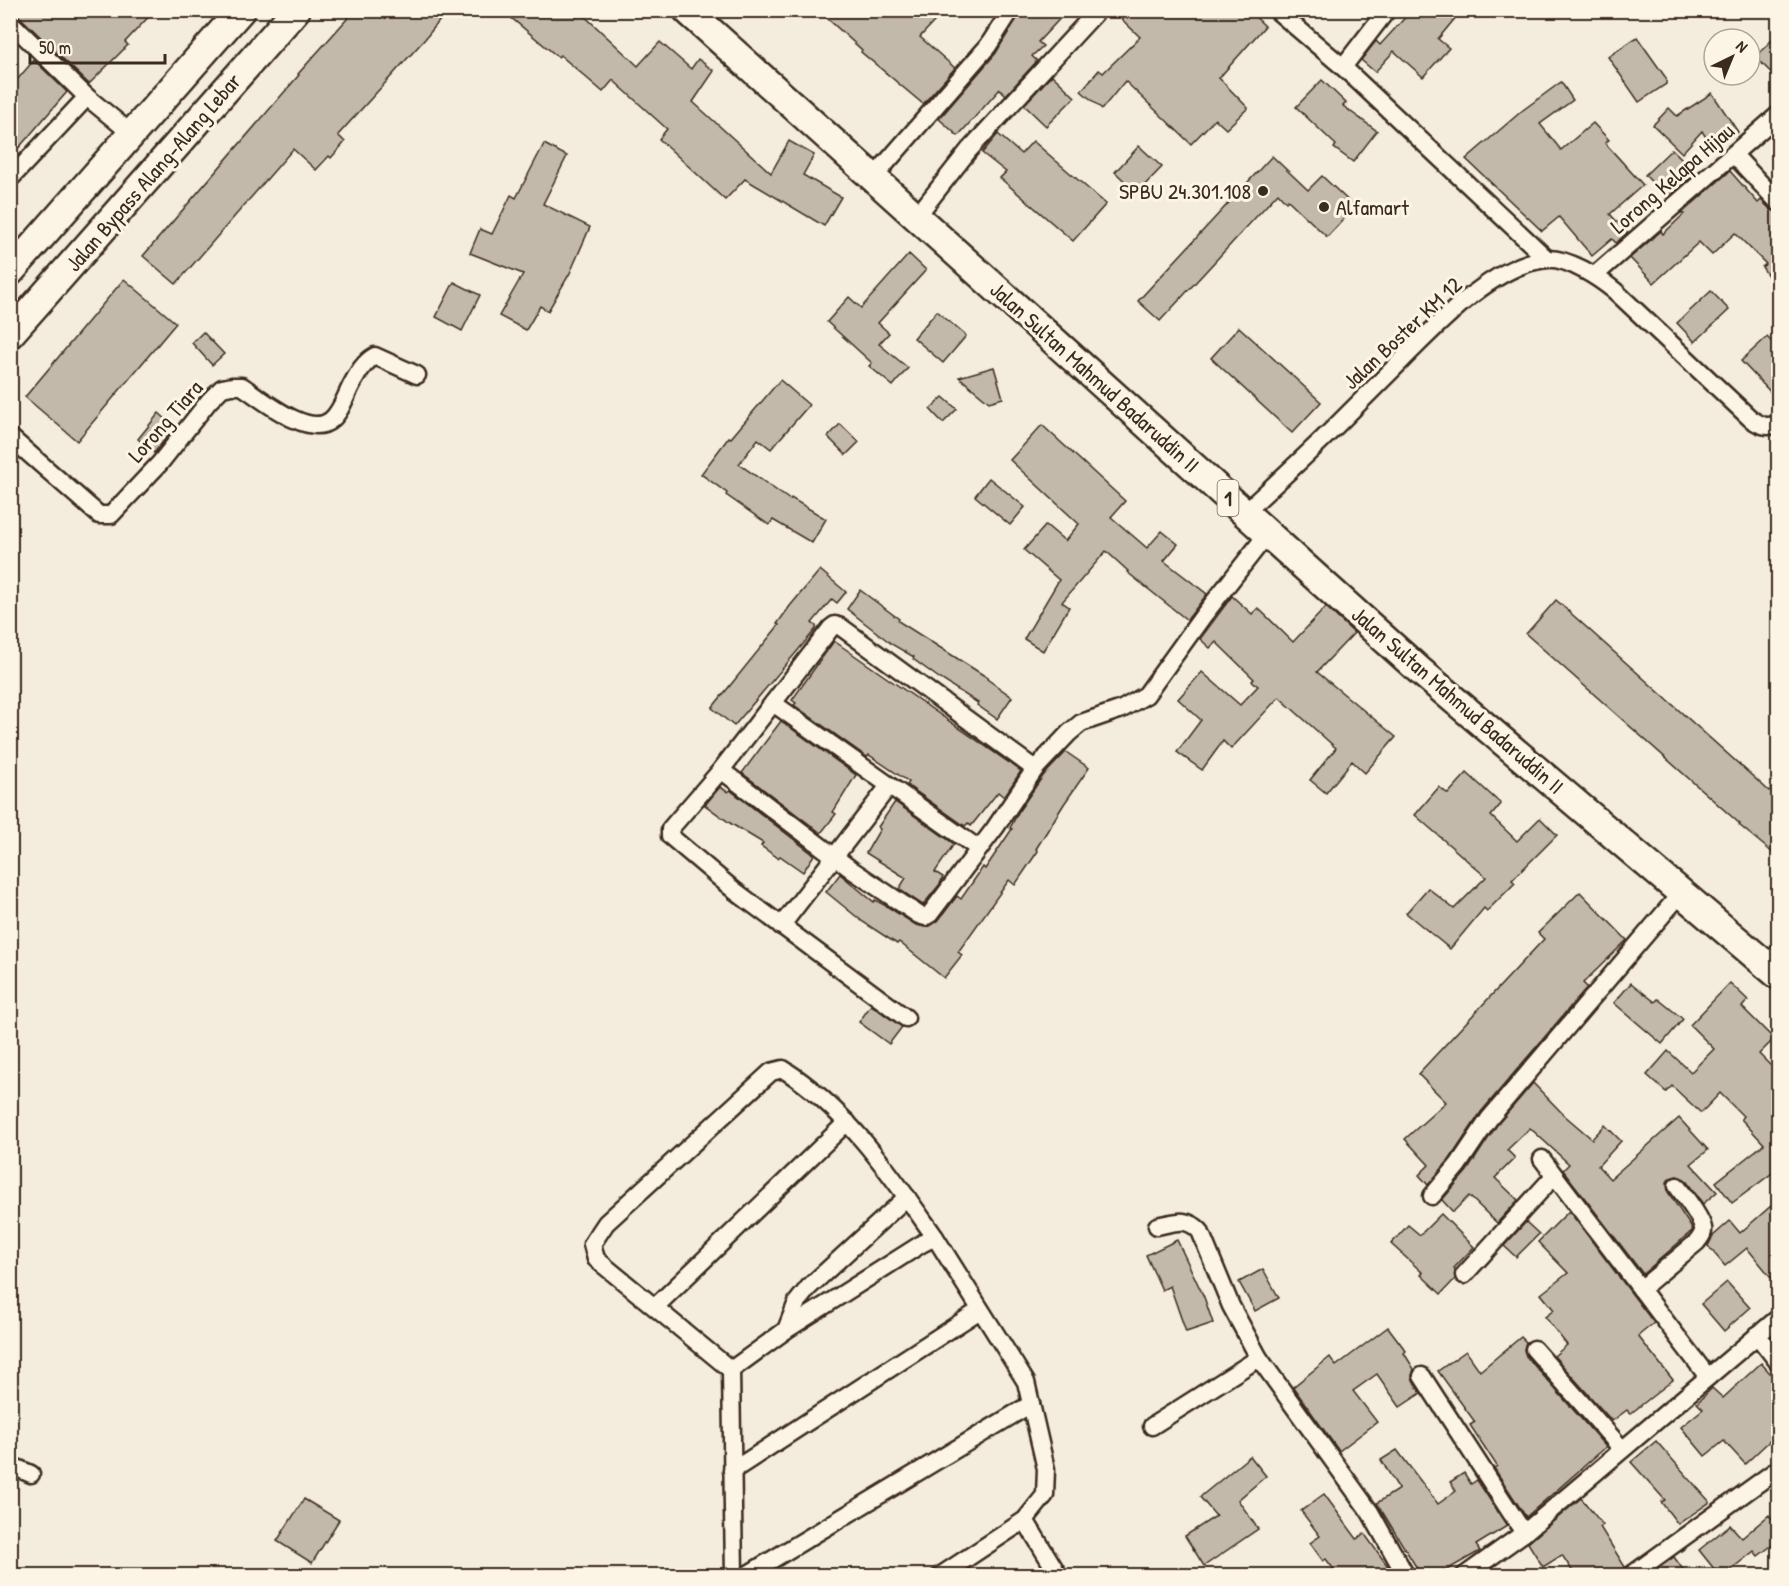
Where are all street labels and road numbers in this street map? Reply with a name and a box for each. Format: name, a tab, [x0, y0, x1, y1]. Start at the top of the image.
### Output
street label: Jalan Bypass Alang-Alang Lebar	[58, 66, 248, 278]
street label: Lorong Kelapa Hijau	[1604, 116, 1740, 240]
street label: Jalan Boster KM 12	[1336, 270, 1469, 396]
street label: Jalan Sultan Mahmud Badaruddin II	[984, 275, 1206, 479]
street label: Lorong Tiara	[121, 373, 209, 469]
road number: 1	[1218, 480, 1238, 516]
street label: Jalan Sultan Mahmud Badaruddin II	[1345, 599, 1571, 801]

